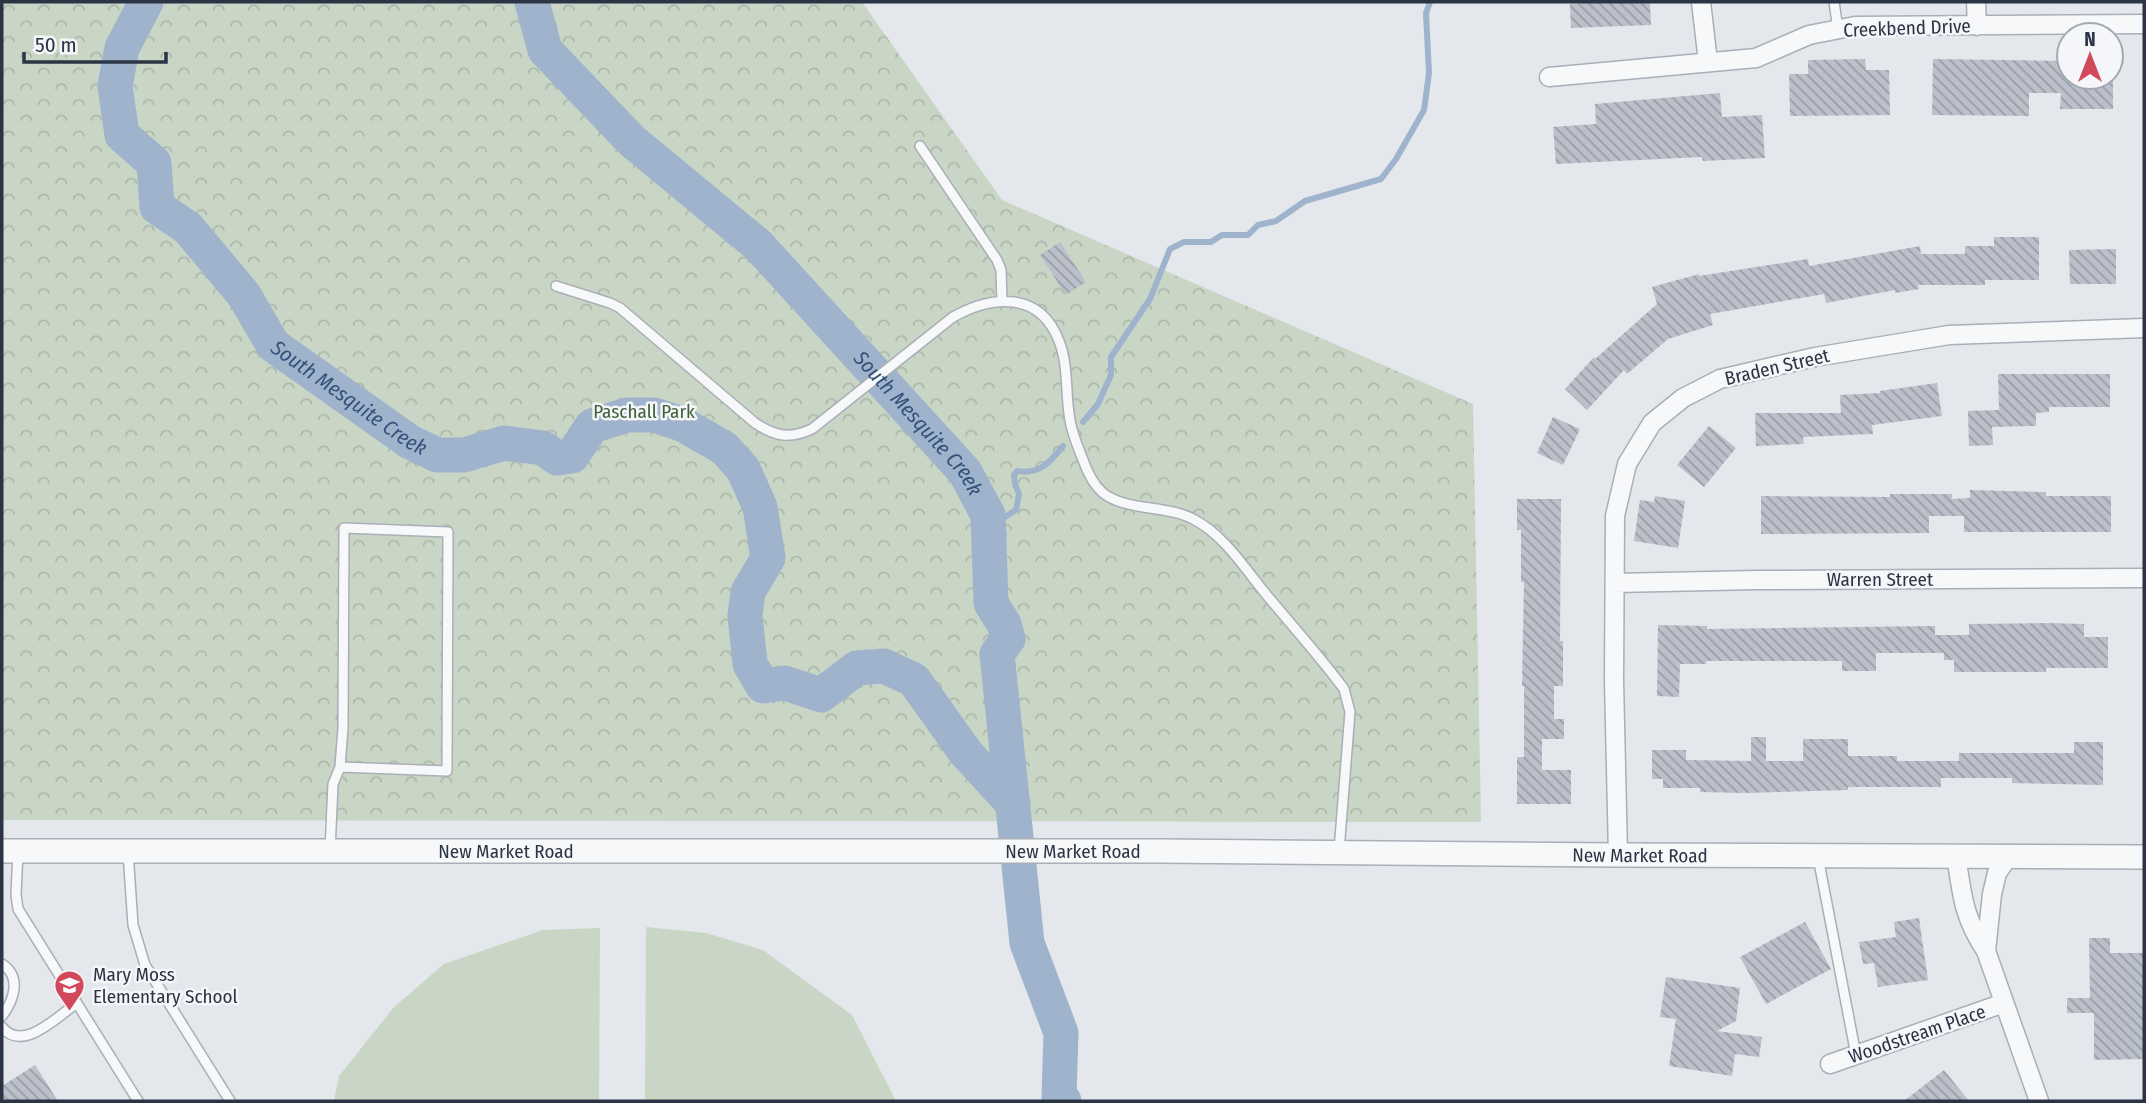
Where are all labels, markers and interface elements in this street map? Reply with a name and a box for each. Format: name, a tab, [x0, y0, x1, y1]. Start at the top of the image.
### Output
street label: Creekbend Drive	[1843, 14, 1971, 42]
scale bar	[24, 21, 166, 65]
north arrow	[2055, 21, 2125, 91]
text: N	[2084, 28, 2096, 51]
text: 50 m	[35, 32, 77, 58]
water label: South Mesquite Creek	[265, 334, 431, 461]
street label: Braden Street	[1723, 344, 1832, 390]
water label: South Mesquite Creek	[847, 345, 988, 500]
park label: Paschall Park	[593, 400, 695, 423]
street label: Warren Street	[1827, 568, 1934, 591]
street label: New Market Road	[438, 840, 574, 863]
street label: New Market Road	[1005, 840, 1141, 863]
street label: New Market Road	[1572, 843, 1708, 867]
place label: Mary Moss Elementary School	[93, 963, 238, 1008]
school or university icon: Mary Moss Elementary School	[53, 968, 87, 1012]
street label: Woodstream Place	[1845, 1000, 1989, 1068]

